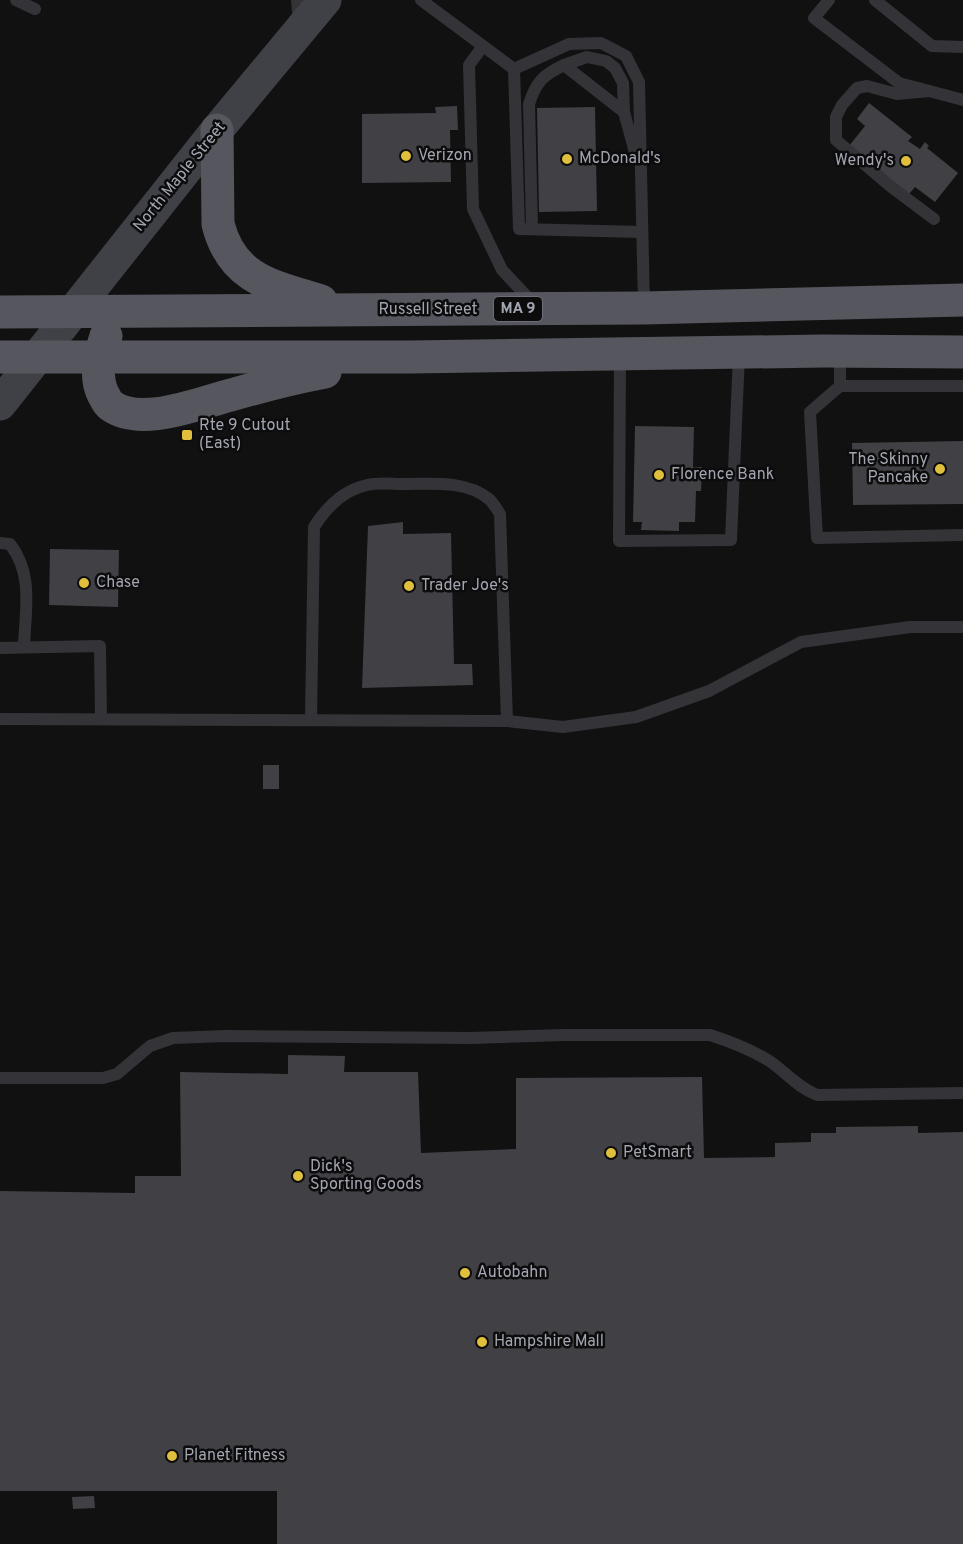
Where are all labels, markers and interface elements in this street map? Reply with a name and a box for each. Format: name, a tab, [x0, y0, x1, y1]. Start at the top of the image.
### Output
street label: North Maple Street	[129, 118, 231, 236]
place label: Verizon	[418, 146, 472, 166]
marker: Verizon	[399, 149, 413, 163]
place label: McDonald's	[579, 149, 661, 169]
place label: Wendy's	[834, 151, 894, 171]
marker: McDonald's	[560, 152, 574, 166]
marker: Wendy's	[899, 154, 913, 168]
road number: MA 9	[494, 297, 542, 321]
street label: Russell Street	[378, 300, 478, 320]
place label: Rte 9 Cutout (East)	[199, 416, 290, 454]
marker: Rte 9 Cutout (East)	[180, 428, 194, 442]
place label: The Skinny Pancake	[848, 450, 928, 488]
marker: The Skinny Pancake	[933, 462, 947, 476]
place label: Florence Bank	[671, 465, 774, 485]
marker: Florence Bank	[652, 468, 666, 482]
place label: Chase	[96, 573, 140, 593]
marker: Chase	[77, 576, 91, 590]
place label: Trader Joe's	[421, 576, 509, 596]
marker: Trader Joe's	[402, 579, 416, 593]
place label: PetSmart	[623, 1143, 692, 1163]
marker: PetSmart	[604, 1146, 618, 1160]
place label: Dick's Sporting Goods	[310, 1157, 422, 1195]
marker: Dick's Sporting Goods	[291, 1169, 305, 1183]
place label: Autobahn	[477, 1263, 547, 1283]
marker: Autobahn	[458, 1266, 472, 1280]
place label: Hampshire Mall	[494, 1332, 604, 1352]
marker: Hampshire Mall	[475, 1335, 489, 1349]
place label: Planet Fitness	[184, 1446, 286, 1466]
marker: Planet Fitness	[165, 1449, 179, 1463]

